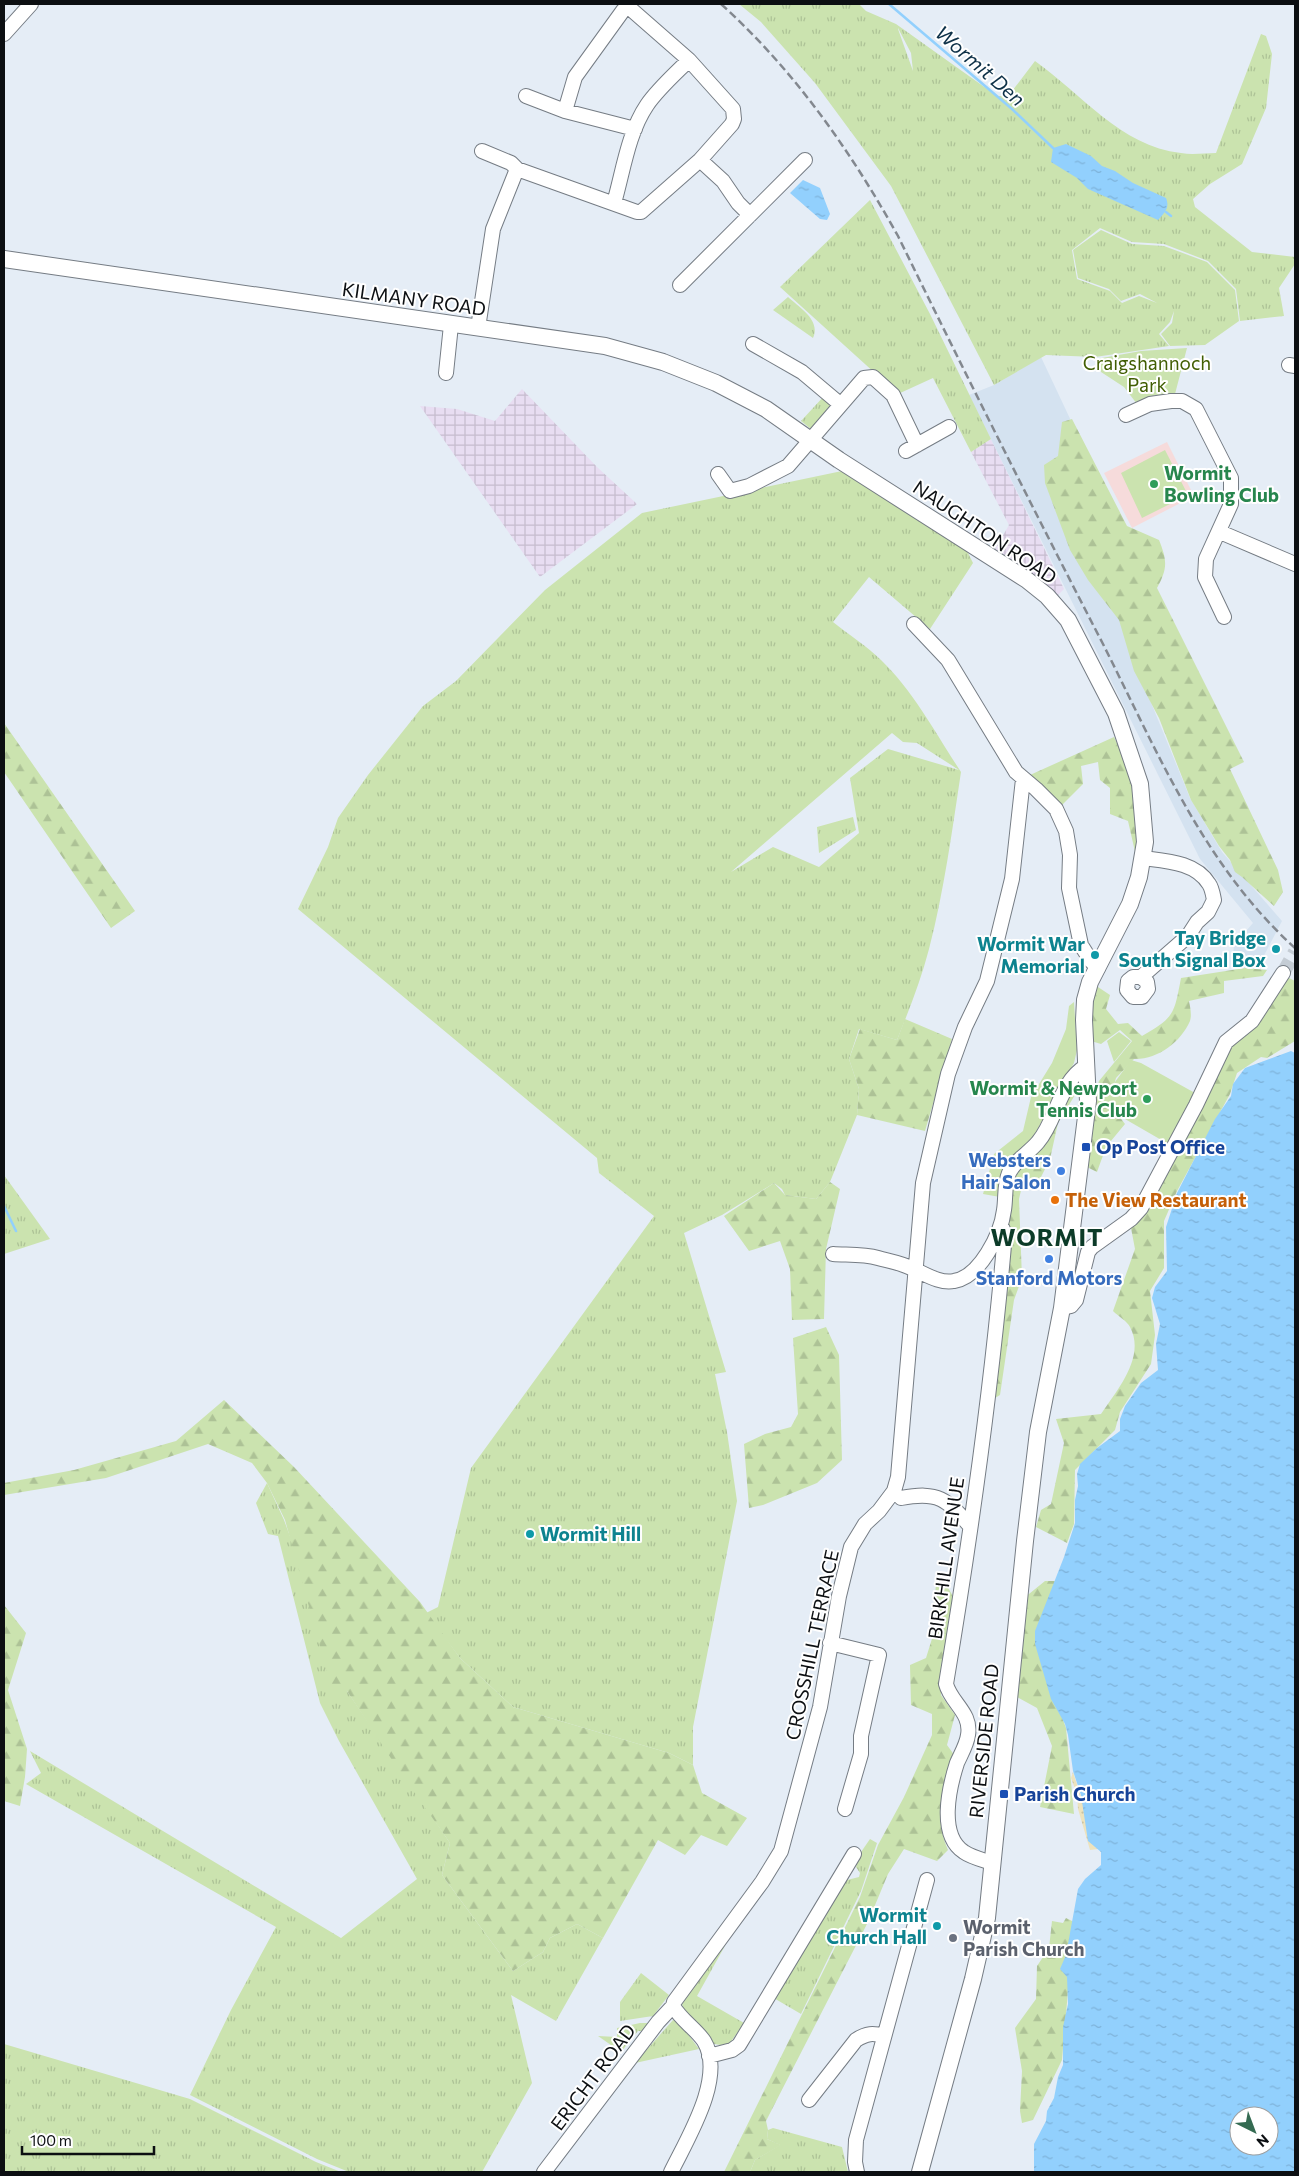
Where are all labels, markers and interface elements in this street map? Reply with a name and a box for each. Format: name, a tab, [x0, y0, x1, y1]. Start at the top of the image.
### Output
water label: Wormit Den	[931, 20, 1030, 111]
street label: KILMANY ROAD	[341, 277, 488, 320]
park label: Craigshannoch Park	[1083, 351, 1211, 396]
place label: Wormit Bowling Club	[1164, 461, 1279, 506]
street label: NAUGHTON ROAD	[909, 475, 1062, 588]
marker: Wormit Bowling Club	[1148, 478, 1160, 490]
place label: Tay Bridge South Signal Box	[1119, 926, 1266, 971]
place label: Wormit War Memorial	[977, 932, 1085, 977]
marker: Tay Bridge South Signal Box	[1270, 943, 1282, 955]
marker: Wormit War Memorial	[1089, 949, 1101, 961]
place label: Wormit & Newport Tennis Club	[969, 1076, 1137, 1121]
marker: Wormit & Newport Tennis Club	[1141, 1093, 1153, 1105]
place label: Op Post Office	[1096, 1135, 1225, 1158]
marker: Op Post Office	[1080, 1141, 1092, 1153]
place label: Websters Hair Salon	[961, 1148, 1051, 1193]
marker: Websters Hair Salon	[1055, 1165, 1067, 1177]
place label: The View Restaurant	[1065, 1188, 1247, 1211]
marker: The View Restaurant	[1049, 1194, 1061, 1206]
district label: WORMIT	[991, 1222, 1103, 1251]
marker: Stanford Motors	[1043, 1253, 1055, 1265]
place label: Stanford Motors	[976, 1266, 1122, 1289]
street label: BIRKHILL AVENUE	[923, 1475, 968, 1641]
place label: Wormit Hill	[540, 1522, 641, 1545]
marker: Wormit Hill	[524, 1528, 536, 1540]
street label: CROSSHILL TERRACE	[780, 1548, 843, 1742]
street label: RIVERSIDE ROAD	[964, 1663, 1003, 1819]
place label: Parish Church	[1014, 1782, 1136, 1805]
marker: Parish Church	[998, 1788, 1010, 1800]
place label: Wormit Church Hall	[826, 1903, 927, 1948]
place label: Wormit Parish Church	[963, 1915, 1085, 1960]
marker: Wormit Church Hall	[931, 1920, 943, 1932]
marker: Wormit Parish Church	[947, 1932, 959, 1944]
street label: ERICHT ROAD	[545, 2019, 640, 2134]
north arrow	[1229, 2106, 1279, 2156]
scale bar	[22, 2124, 155, 2156]
text: 100 m	[30, 2131, 72, 2149]
text: N	[1253, 2131, 1273, 2151]

